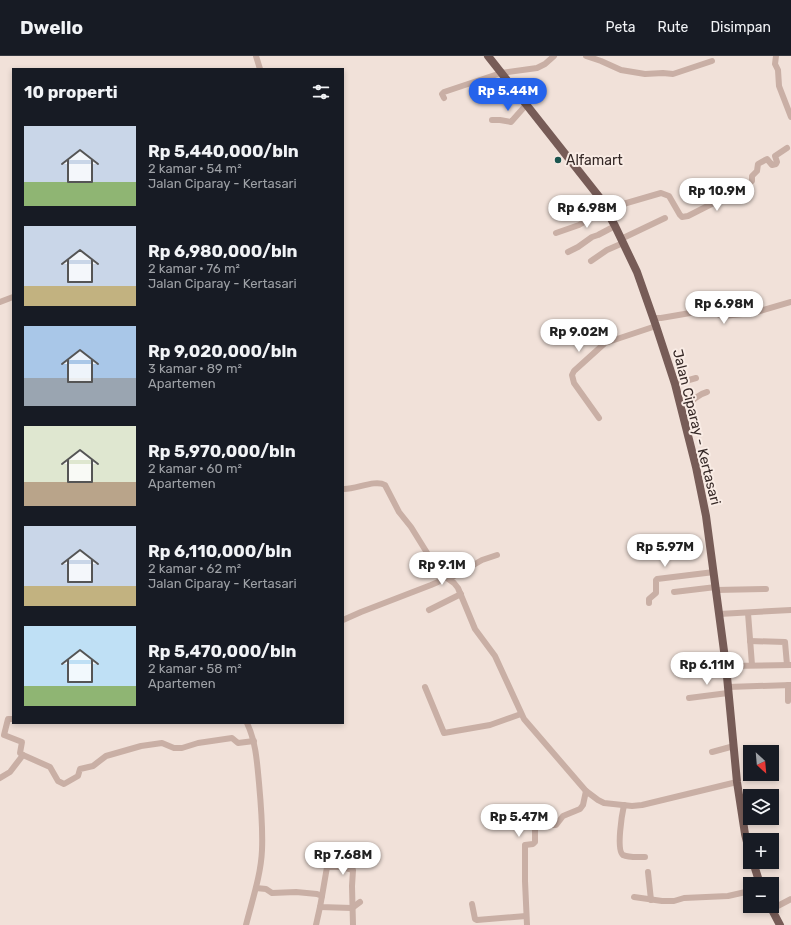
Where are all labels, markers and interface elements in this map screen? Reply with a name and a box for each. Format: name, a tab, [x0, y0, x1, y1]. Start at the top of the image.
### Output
text: Dwello	[20, 16, 83, 39]
text: Peta	[606, 19, 636, 36]
text: Rute	[658, 19, 688, 36]
text: Disimpan	[710, 19, 771, 36]
pin: Rp 5.44M	[467, 78, 549, 112]
icon: filters	[310, 81, 332, 103]
text: 10 properti	[24, 82, 118, 102]
text: Rp 5.44M	[478, 83, 538, 98]
text: Rp 5,440,000/bln	[148, 141, 299, 161]
icon: home	[56, 142, 104, 190]
place label: Alfamart	[566, 152, 623, 169]
marker: Alfamart	[553, 155, 563, 165]
text: 2 kamar · 54 m²	[148, 161, 242, 176]
text: Jalan Ciparay - Kertasari	[148, 176, 297, 191]
pin: Rp 10.9M	[676, 178, 758, 212]
text: Rp 10.9M	[688, 183, 746, 198]
pin: Rp 6.98M	[546, 195, 628, 229]
text: Rp 6.98M	[557, 200, 617, 215]
text: Rp 6,980,000/bln	[148, 241, 298, 261]
icon: home	[56, 242, 104, 290]
text: 2 kamar · 76 m²	[148, 261, 240, 276]
text: Jalan Ciparay - Kertasari	[148, 276, 297, 291]
pin: Rp 6.98M	[683, 291, 765, 325]
text: Rp 6.98M	[694, 296, 754, 311]
pin: Rp 9.02M	[538, 319, 620, 353]
text: Rp 9.02M	[549, 324, 609, 339]
text: Rp 9,020,000/bln	[148, 341, 297, 361]
icon: home	[56, 342, 104, 390]
street label: Jalan Ciparay - Kertasari	[669, 347, 724, 507]
text: 3 kamar · 89 m²	[148, 361, 242, 376]
text: Apartemen	[148, 376, 216, 391]
text: Rp 5,970,000/bln	[148, 441, 296, 461]
icon: home	[56, 442, 104, 490]
text: 2 kamar · 60 m²	[148, 461, 242, 476]
text: Apartemen	[148, 476, 216, 491]
pin: Rp 5.97M	[624, 534, 706, 568]
text: Rp 5.97M	[636, 539, 694, 554]
text: Rp 6,110,000/bln	[148, 541, 292, 561]
icon: home	[56, 542, 104, 590]
pin: Rp 9.1M	[405, 552, 479, 586]
text: Rp 9.1M	[418, 557, 466, 572]
text: 2 kamar · 62 m²	[148, 561, 241, 576]
text: Jalan Ciparay - Kertasari	[148, 576, 297, 591]
text: Rp 5,470,000/bln	[148, 641, 296, 661]
icon: home	[56, 642, 104, 690]
pin: Rp 6.11M	[666, 652, 748, 686]
text: Rp 6.11M	[680, 657, 734, 672]
text: 2 kamar · 58 m²	[148, 661, 242, 676]
text: Apartemen	[148, 676, 216, 691]
north arrow	[743, 745, 779, 781]
map controls	[743, 745, 779, 913]
button: layers	[743, 789, 779, 825]
pin: Rp 5.47M	[478, 804, 560, 838]
text: Rp 5.47M	[490, 809, 548, 824]
button: +	[743, 833, 779, 869]
pin: Rp 7.68M	[302, 842, 384, 876]
text: Rp 7.68M	[314, 847, 372, 862]
button: −	[743, 877, 779, 913]

